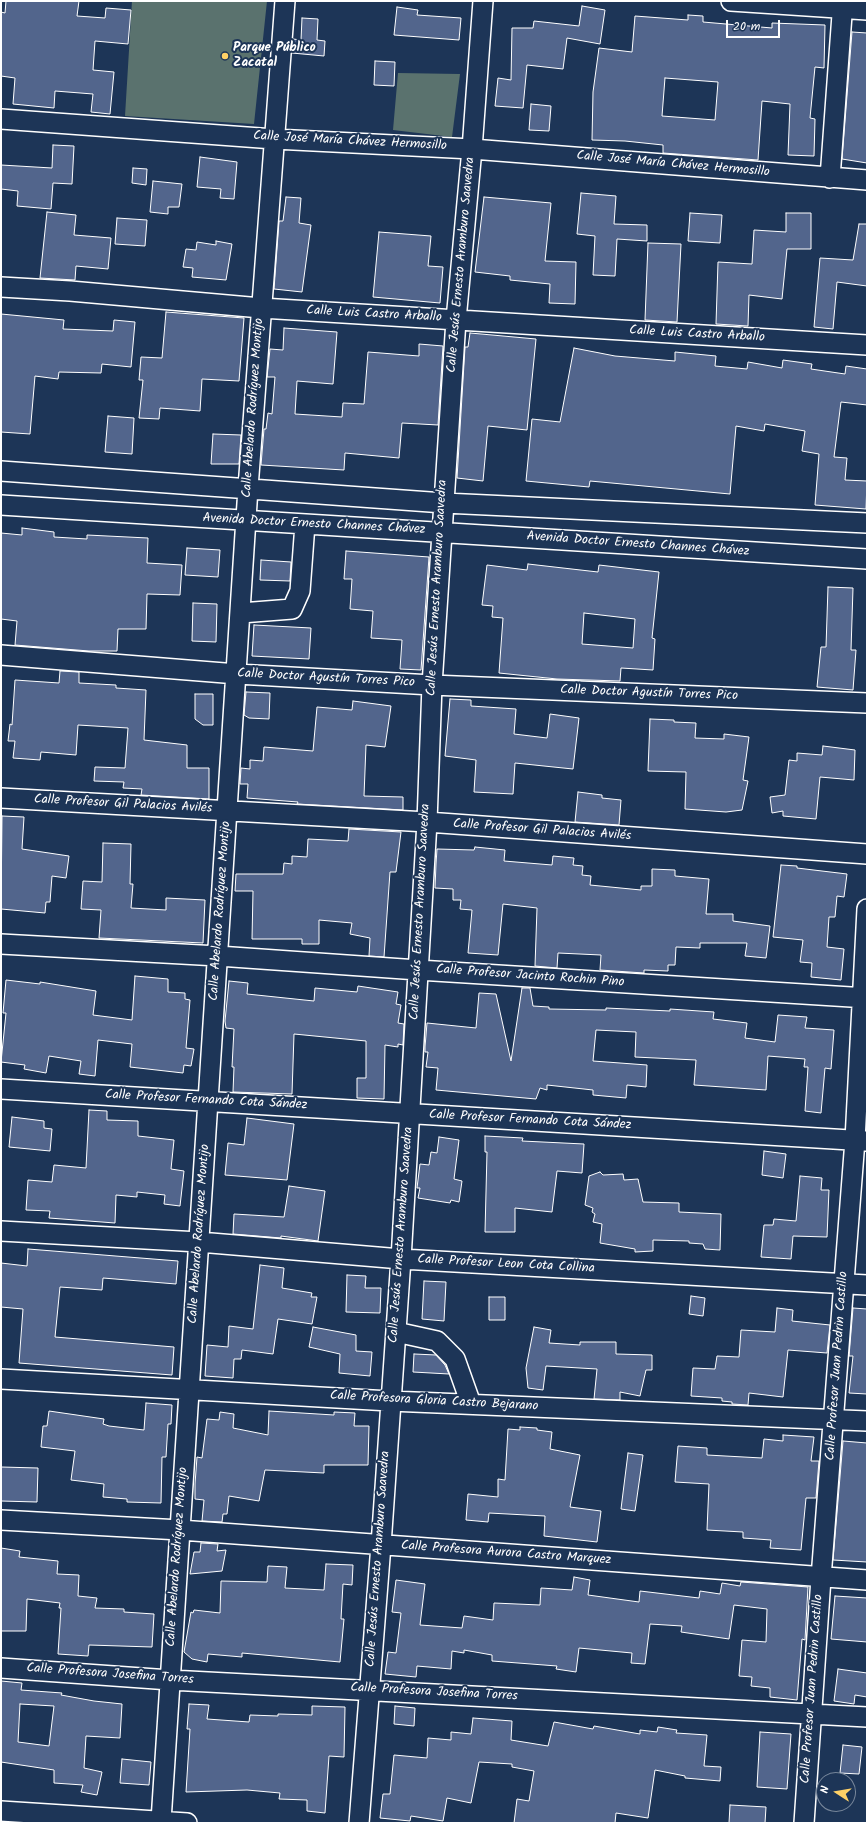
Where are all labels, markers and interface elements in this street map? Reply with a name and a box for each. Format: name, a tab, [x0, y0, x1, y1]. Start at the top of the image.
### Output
scale bar	[728, 12, 782, 38]
text: 20 m	[733, 17, 760, 36]
place label: Parque Público Zacatal	[233, 41, 316, 72]
marker: Parque Público Zacatal	[220, 51, 230, 61]
street label: Calle José María Chávez Hermosillo	[253, 129, 447, 155]
street label: Calle José María Chávez Hermosillo	[576, 149, 770, 181]
street label: Calle Jesús Ernesto Aramburo Saavedra	[445, 156, 479, 374]
street label: Calle Luis Castro Arballo	[306, 304, 442, 326]
street label: Calle Abelardo Rodríguez Montijo	[240, 318, 268, 498]
street label: Calle Luis Castro Arballo	[629, 324, 765, 346]
street label: Calle Jesús Ernesto Aramburo Saavedra	[425, 479, 451, 697]
street label: Avenida Doctor Ernesto Channes Chávez	[202, 511, 426, 539]
street label: Avenida Doctor Ernesto Channes Chávez	[526, 529, 750, 561]
street label: Calle Doctor Agustín Torres Pico	[237, 667, 415, 691]
street label: Calle Doctor Agustín Torres Pico	[560, 683, 738, 705]
street label: Calle Profesor Gil Palacios Avilés	[33, 793, 213, 817]
street label: Calle Jesús Ernesto Aramburo Saavedra	[408, 803, 434, 1021]
street label: Calle Profesor Gil Palacios Avilés	[452, 817, 632, 845]
street label: Calle Abelardo Rodríguez Montijo	[207, 821, 235, 1001]
street label: Calle Profesor Jacinto Rochin Pino	[435, 963, 625, 991]
street label: Calle Profesor Fernando Cota Sández	[104, 1088, 308, 1114]
street label: Calle Profesor Fernando Cota Sández	[428, 1108, 632, 1134]
street label: Calle Jesús Ernesto Aramburo Saavedra	[387, 1126, 417, 1344]
street label: Calle Abelardo Rodríguez Montijo	[186, 1144, 214, 1324]
street label: Calle Profesor Leon Cota Collina	[417, 1253, 595, 1277]
street label: Calle Profesor Juan Pedrin Castillo	[824, 1271, 852, 1461]
street label: Calle Profesora Gloria Castro Bejarano	[329, 1389, 539, 1415]
street label: Calle Jesús Ernesto Aramburo Saavedra	[364, 1450, 394, 1668]
street label: Calle Abelardo Rodríguez Montijo	[164, 1467, 192, 1647]
street label: Calle Profesora Aurora Castro Marquez	[400, 1539, 612, 1569]
street label: Calle Profesor Juan Pedrin Castillo	[799, 1594, 827, 1784]
street label: Calle Profesora Josefina Torres	[26, 1661, 194, 1689]
street label: Calle Profesora Josefina Torres	[350, 1681, 518, 1705]
north arrow	[816, 1772, 856, 1812]
text: N	[816, 1784, 835, 1795]

